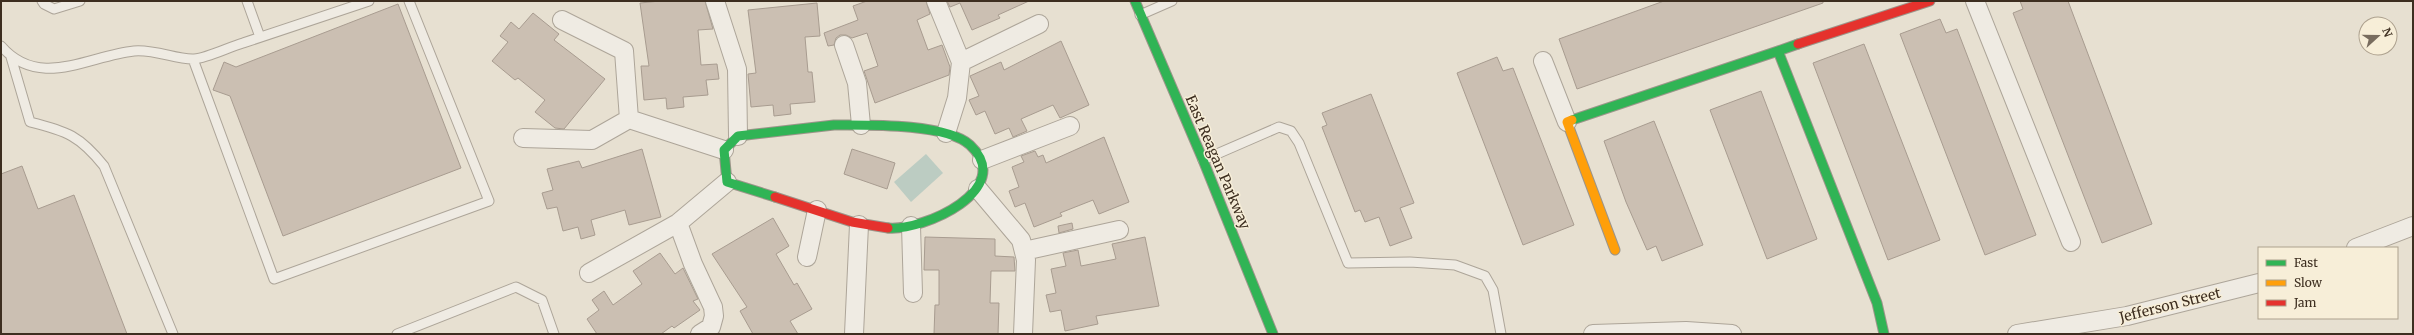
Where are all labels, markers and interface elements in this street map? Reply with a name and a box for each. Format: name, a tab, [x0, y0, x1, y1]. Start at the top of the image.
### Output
north arrow	[2358, 16, 2398, 56]
text: N	[2379, 26, 2396, 39]
street label: East Reagan Parkway	[1182, 92, 1255, 232]
legend	[2258, 247, 2398, 319]
text: Fast	[2294, 255, 2318, 270]
text: Slow	[2294, 275, 2323, 290]
street label: Jefferson Street	[2116, 284, 2223, 327]
text: Jam	[2293, 295, 2317, 310]

